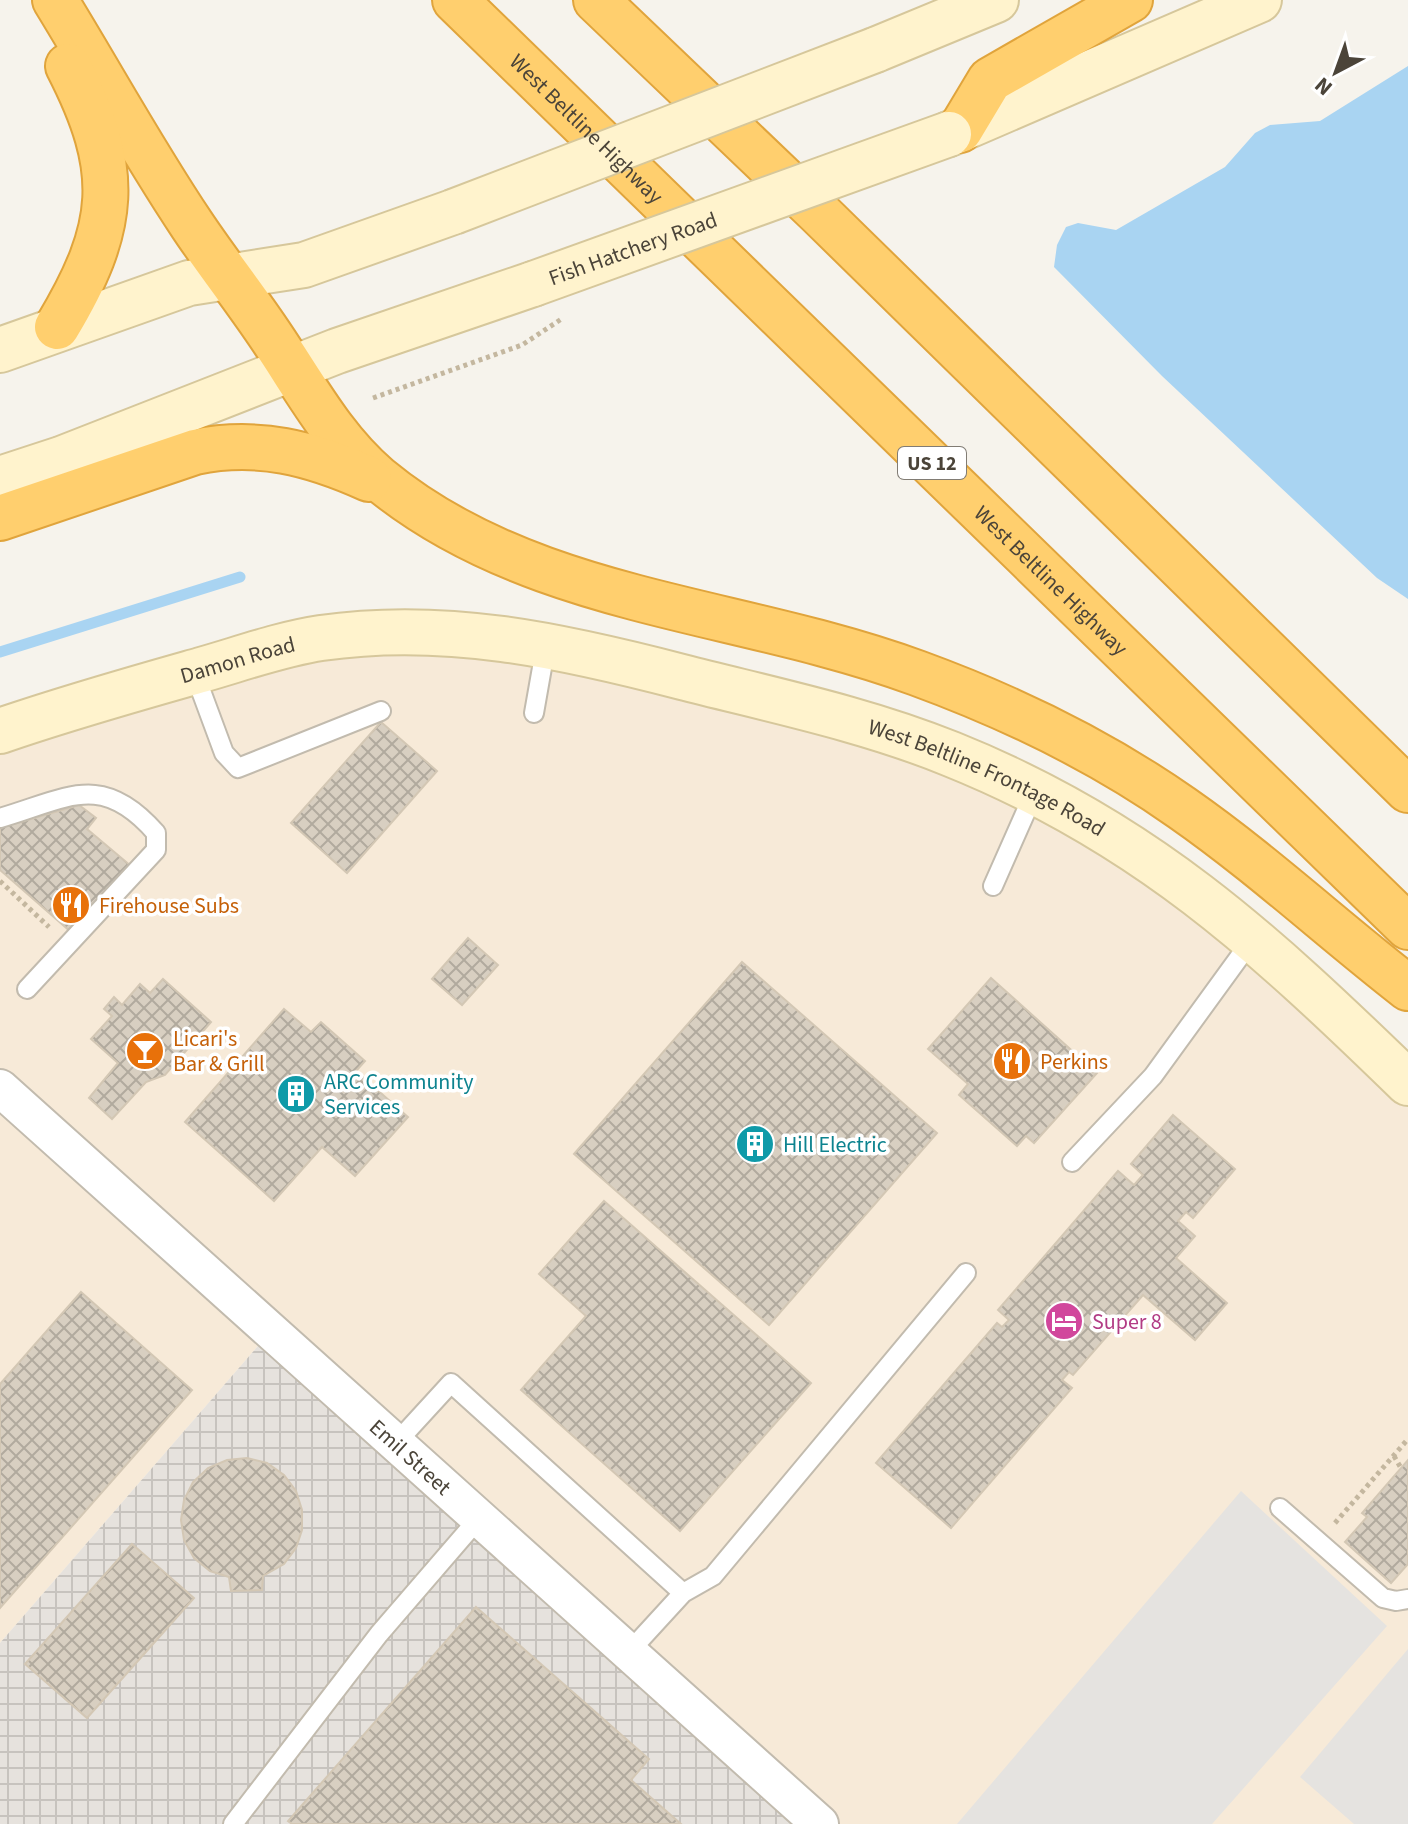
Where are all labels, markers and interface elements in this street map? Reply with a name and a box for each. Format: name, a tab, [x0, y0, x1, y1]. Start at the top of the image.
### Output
north arrow	[1296, 32, 1376, 112]
street label: West Beltline Highway	[502, 46, 671, 212]
text: N	[1308, 69, 1340, 103]
street label: Fish Hatchery Road	[544, 204, 722, 294]
road number: US 12	[898, 447, 966, 479]
street label: West Beltline Highway	[966, 498, 1135, 664]
street label: Damon Road	[176, 629, 298, 692]
street label: West Beltline Frontage Road	[864, 711, 1111, 845]
restaurant icon: Firehouse Subs	[50, 884, 92, 926]
place label: Firehouse Subs	[99, 890, 239, 922]
place label: Licari's Bar & Grill	[173, 1023, 265, 1080]
bar icon: Licari's Bar & Grill	[124, 1030, 166, 1072]
restaurant icon: Perkins	[991, 1040, 1033, 1082]
place label: Perkins	[1040, 1046, 1108, 1078]
place label: ARC Community Services	[324, 1066, 474, 1123]
building icon: ARC Community Services	[275, 1073, 317, 1115]
building icon: Hill Electric	[734, 1123, 776, 1165]
place label: Hill Electric	[783, 1129, 887, 1161]
hotel icon: Super 8	[1043, 1300, 1085, 1342]
place label: Super 8	[1092, 1306, 1162, 1338]
street label: Emil Street	[362, 1412, 459, 1503]

